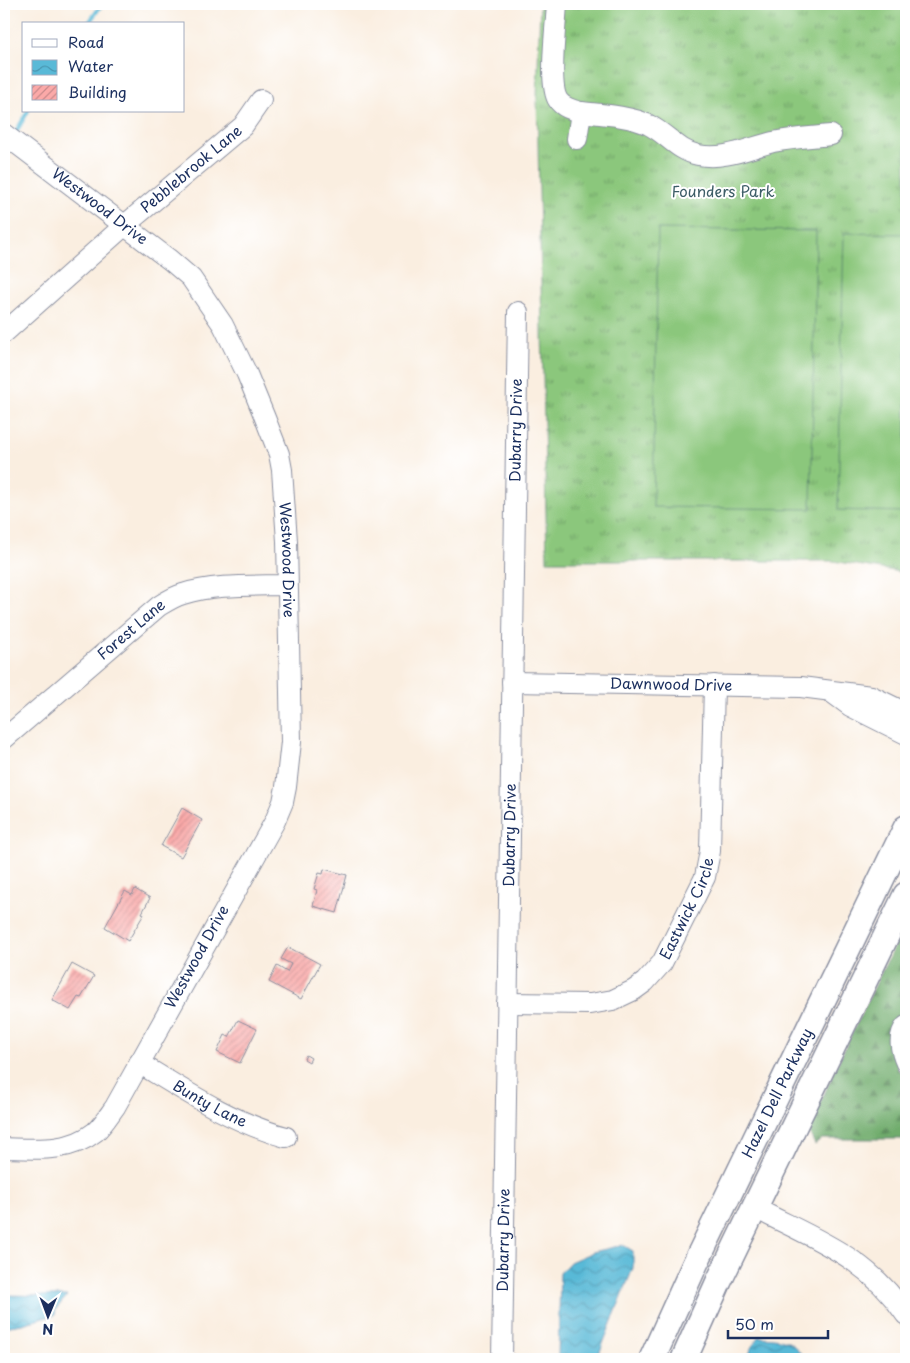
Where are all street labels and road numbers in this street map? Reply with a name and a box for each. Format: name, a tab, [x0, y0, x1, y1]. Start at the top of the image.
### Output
street label: Pebblebrook Lane	[135, 118, 247, 218]
street label: Westwood Drive	[48, 161, 153, 249]
street label: Dubarry Drive	[502, 378, 527, 482]
street label: Westwood Drive	[274, 501, 302, 618]
street label: Forest Lane	[91, 592, 169, 665]
street label: Dawnwood Drive	[609, 671, 733, 696]
street label: Dubarry Drive	[496, 783, 521, 887]
street label: Eastwick Circle	[653, 855, 719, 963]
street label: Westwood Drive	[158, 900, 234, 1012]
street label: Hazel Dell Parkway	[735, 1024, 817, 1161]
street label: Bunty Lane	[169, 1073, 251, 1132]
street label: Dubarry Drive	[490, 1188, 515, 1292]

